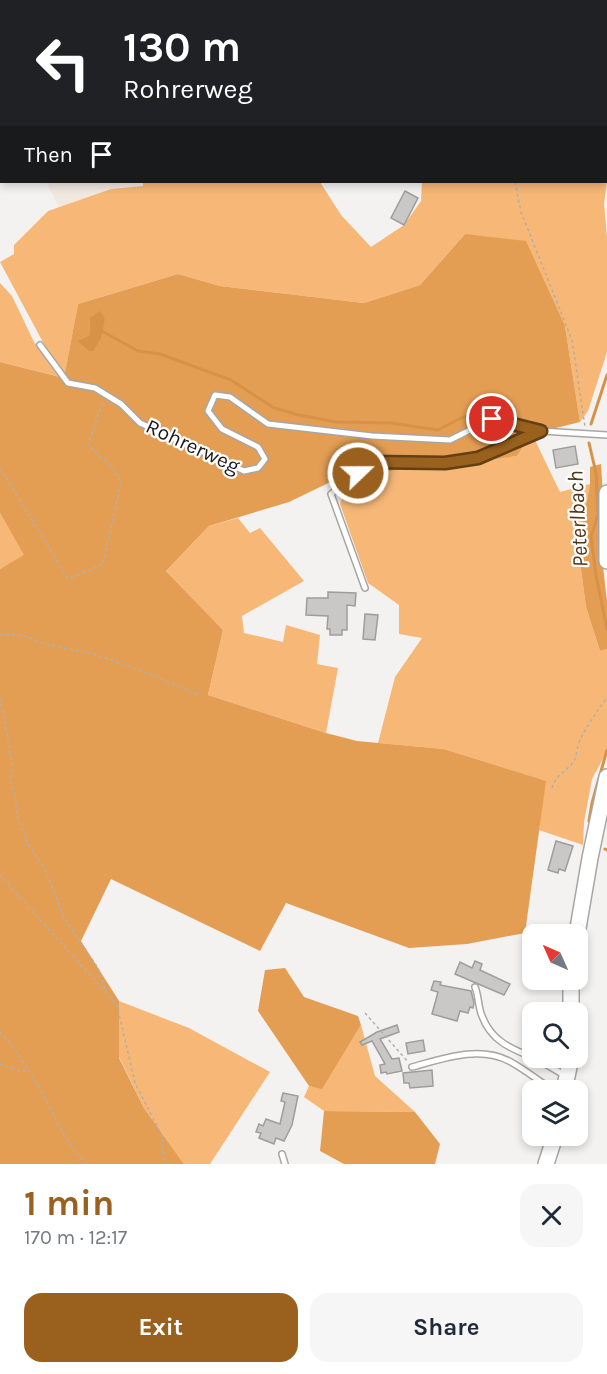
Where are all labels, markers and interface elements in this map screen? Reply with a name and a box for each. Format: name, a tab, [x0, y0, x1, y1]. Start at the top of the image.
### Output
text: 130 m	[123, 22, 241, 72]
icon: left	[24, 24, 102, 102]
text: Rohrerweg	[123, 73, 253, 105]
icon: arrive	[85, 138, 118, 171]
text: Then	[24, 142, 73, 168]
pin	[466, 393, 517, 444]
icon: arrive	[475, 402, 508, 435]
street label: Rohrerweg	[142, 414, 244, 478]
position arrow	[326, 441, 390, 505]
water label: Peterlbach	[562, 470, 594, 568]
north arrow	[522, 924, 588, 990]
map controls	[522, 924, 588, 1146]
button: search	[522, 1002, 588, 1068]
button: layers	[522, 1080, 588, 1146]
text: 1 min	[24, 1182, 114, 1224]
button: close	[520, 1184, 583, 1247]
text: 170 m · 12:17	[24, 1226, 127, 1249]
button: Exit	[24, 1293, 298, 1362]
button: Share	[310, 1293, 583, 1362]

